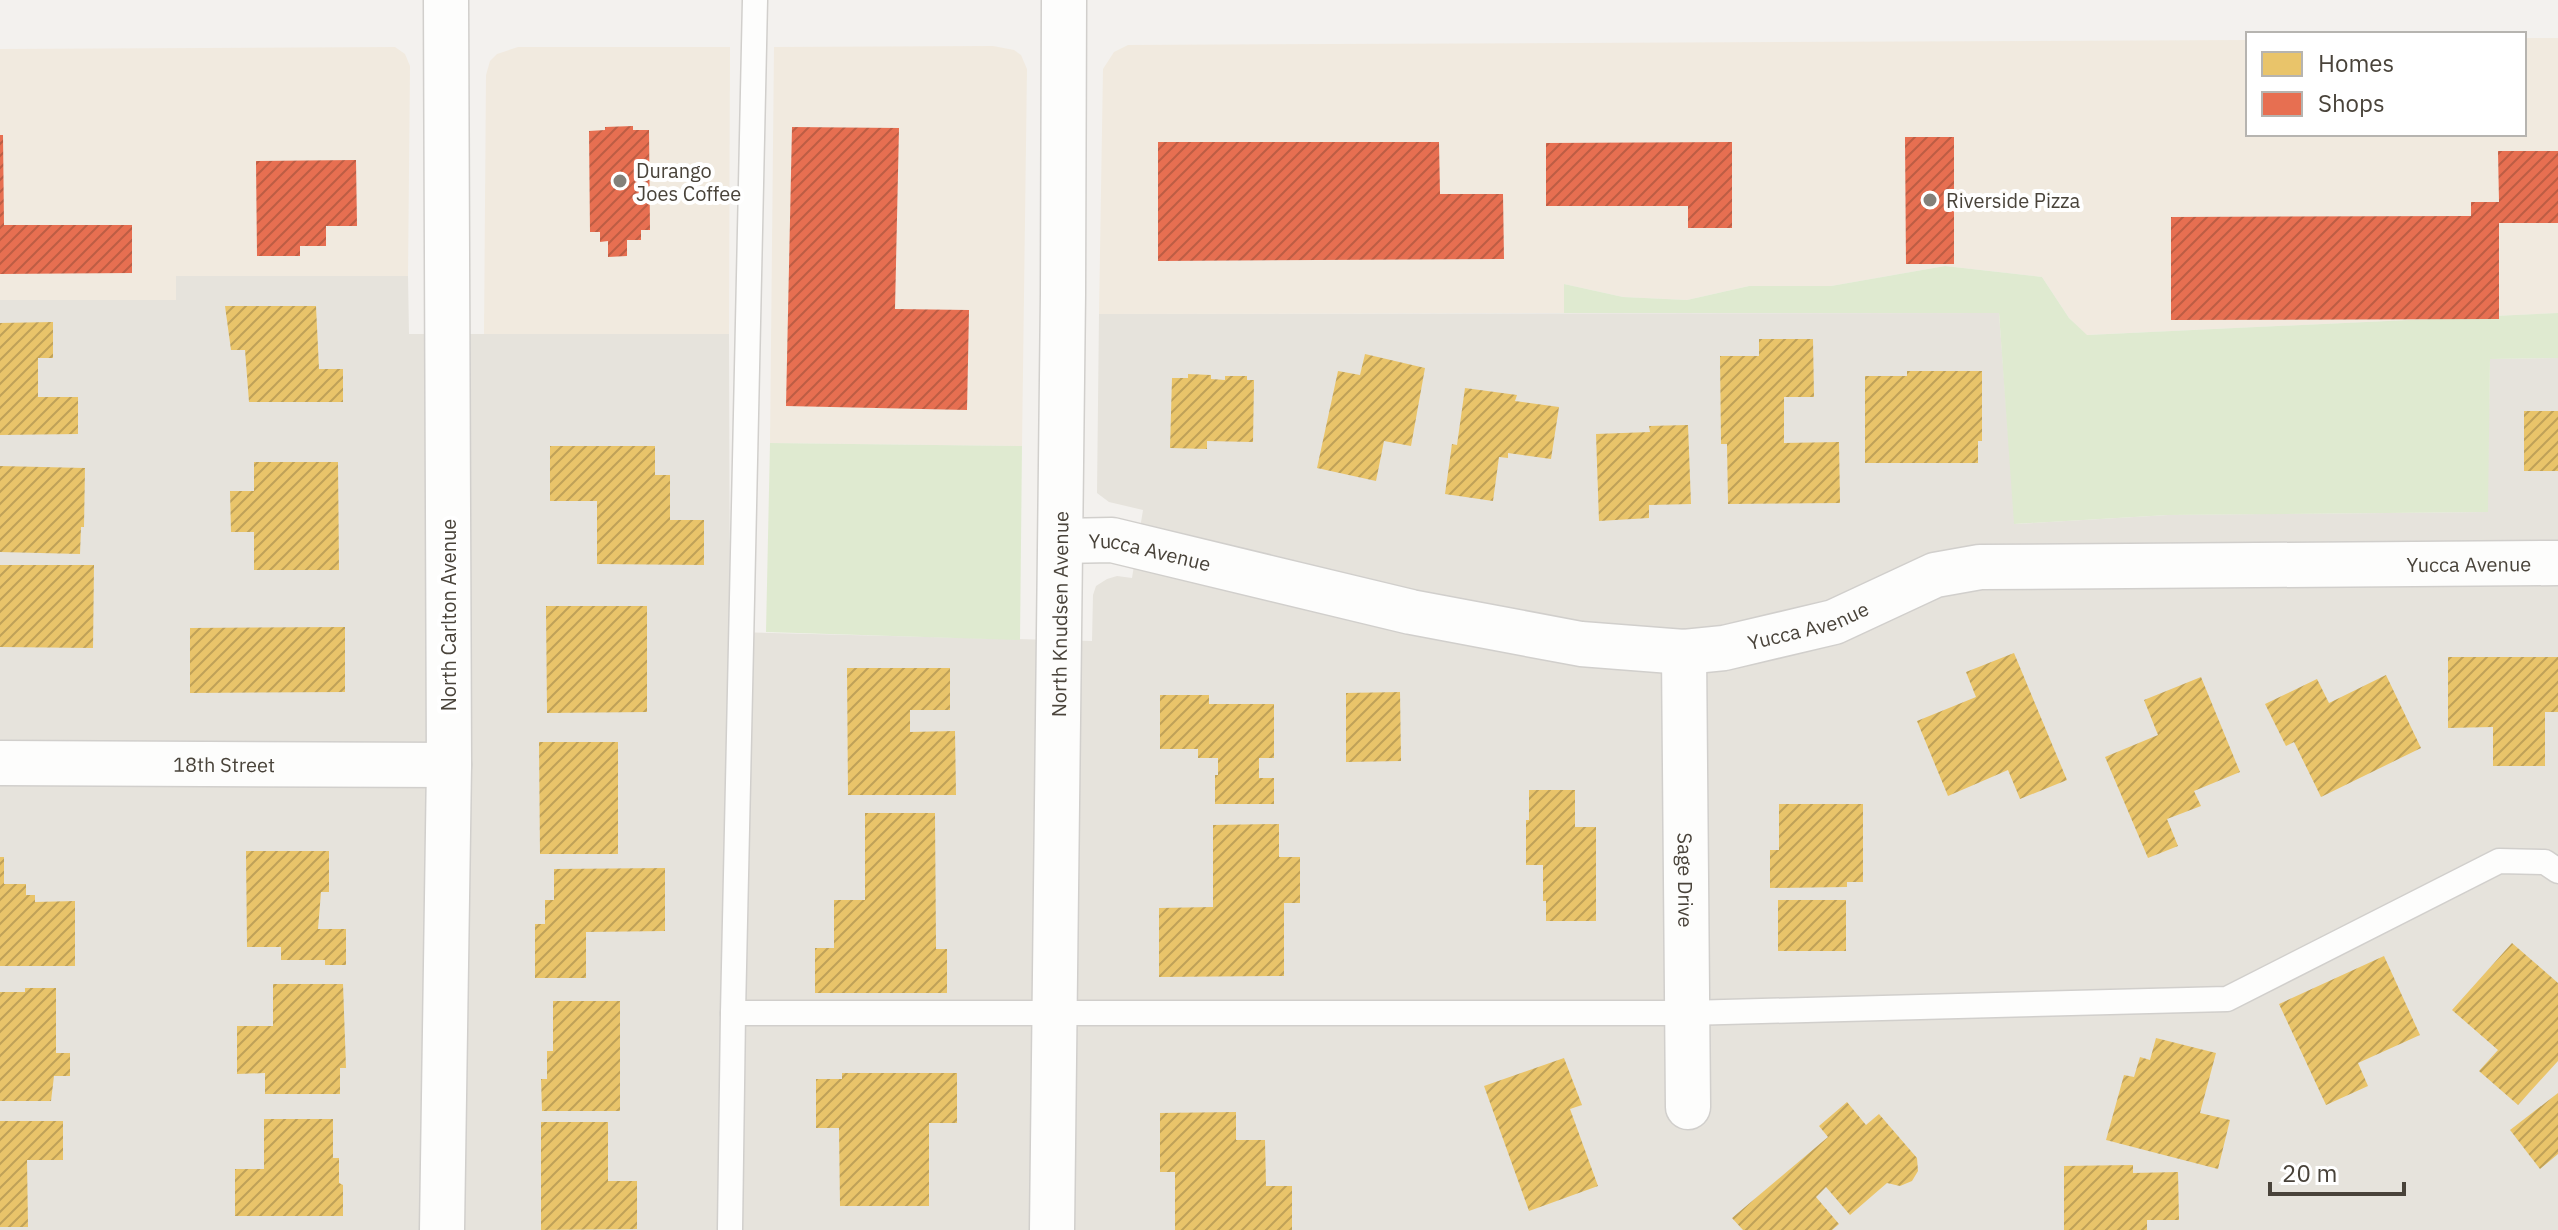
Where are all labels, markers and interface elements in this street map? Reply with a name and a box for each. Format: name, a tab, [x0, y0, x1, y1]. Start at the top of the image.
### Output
legend	[2246, 32, 2526, 136]
text: Homes	[2318, 47, 2394, 79]
text: Shops	[2318, 87, 2385, 119]
place label: Durango Joes Coffee	[636, 157, 741, 207]
marker: Durango Joes Coffee	[611, 172, 629, 190]
place label: Riverside Pizza	[1946, 187, 2081, 214]
marker: Riverside Pizza	[1921, 191, 1939, 209]
street label: North Knudsen Avenue	[1045, 511, 1074, 717]
street label: North Carlton Avenue	[435, 519, 462, 711]
street label: Yucca Avenue	[1088, 527, 1214, 577]
street label: Yucca Avenue	[2406, 550, 2531, 578]
street label: Yucca Avenue	[1745, 594, 1873, 656]
street label: 18th Street	[173, 750, 275, 778]
street label: Sage Drive	[1672, 832, 1700, 928]
scale bar	[2270, 1146, 2404, 1196]
text: 20 m	[2282, 1157, 2337, 1189]

